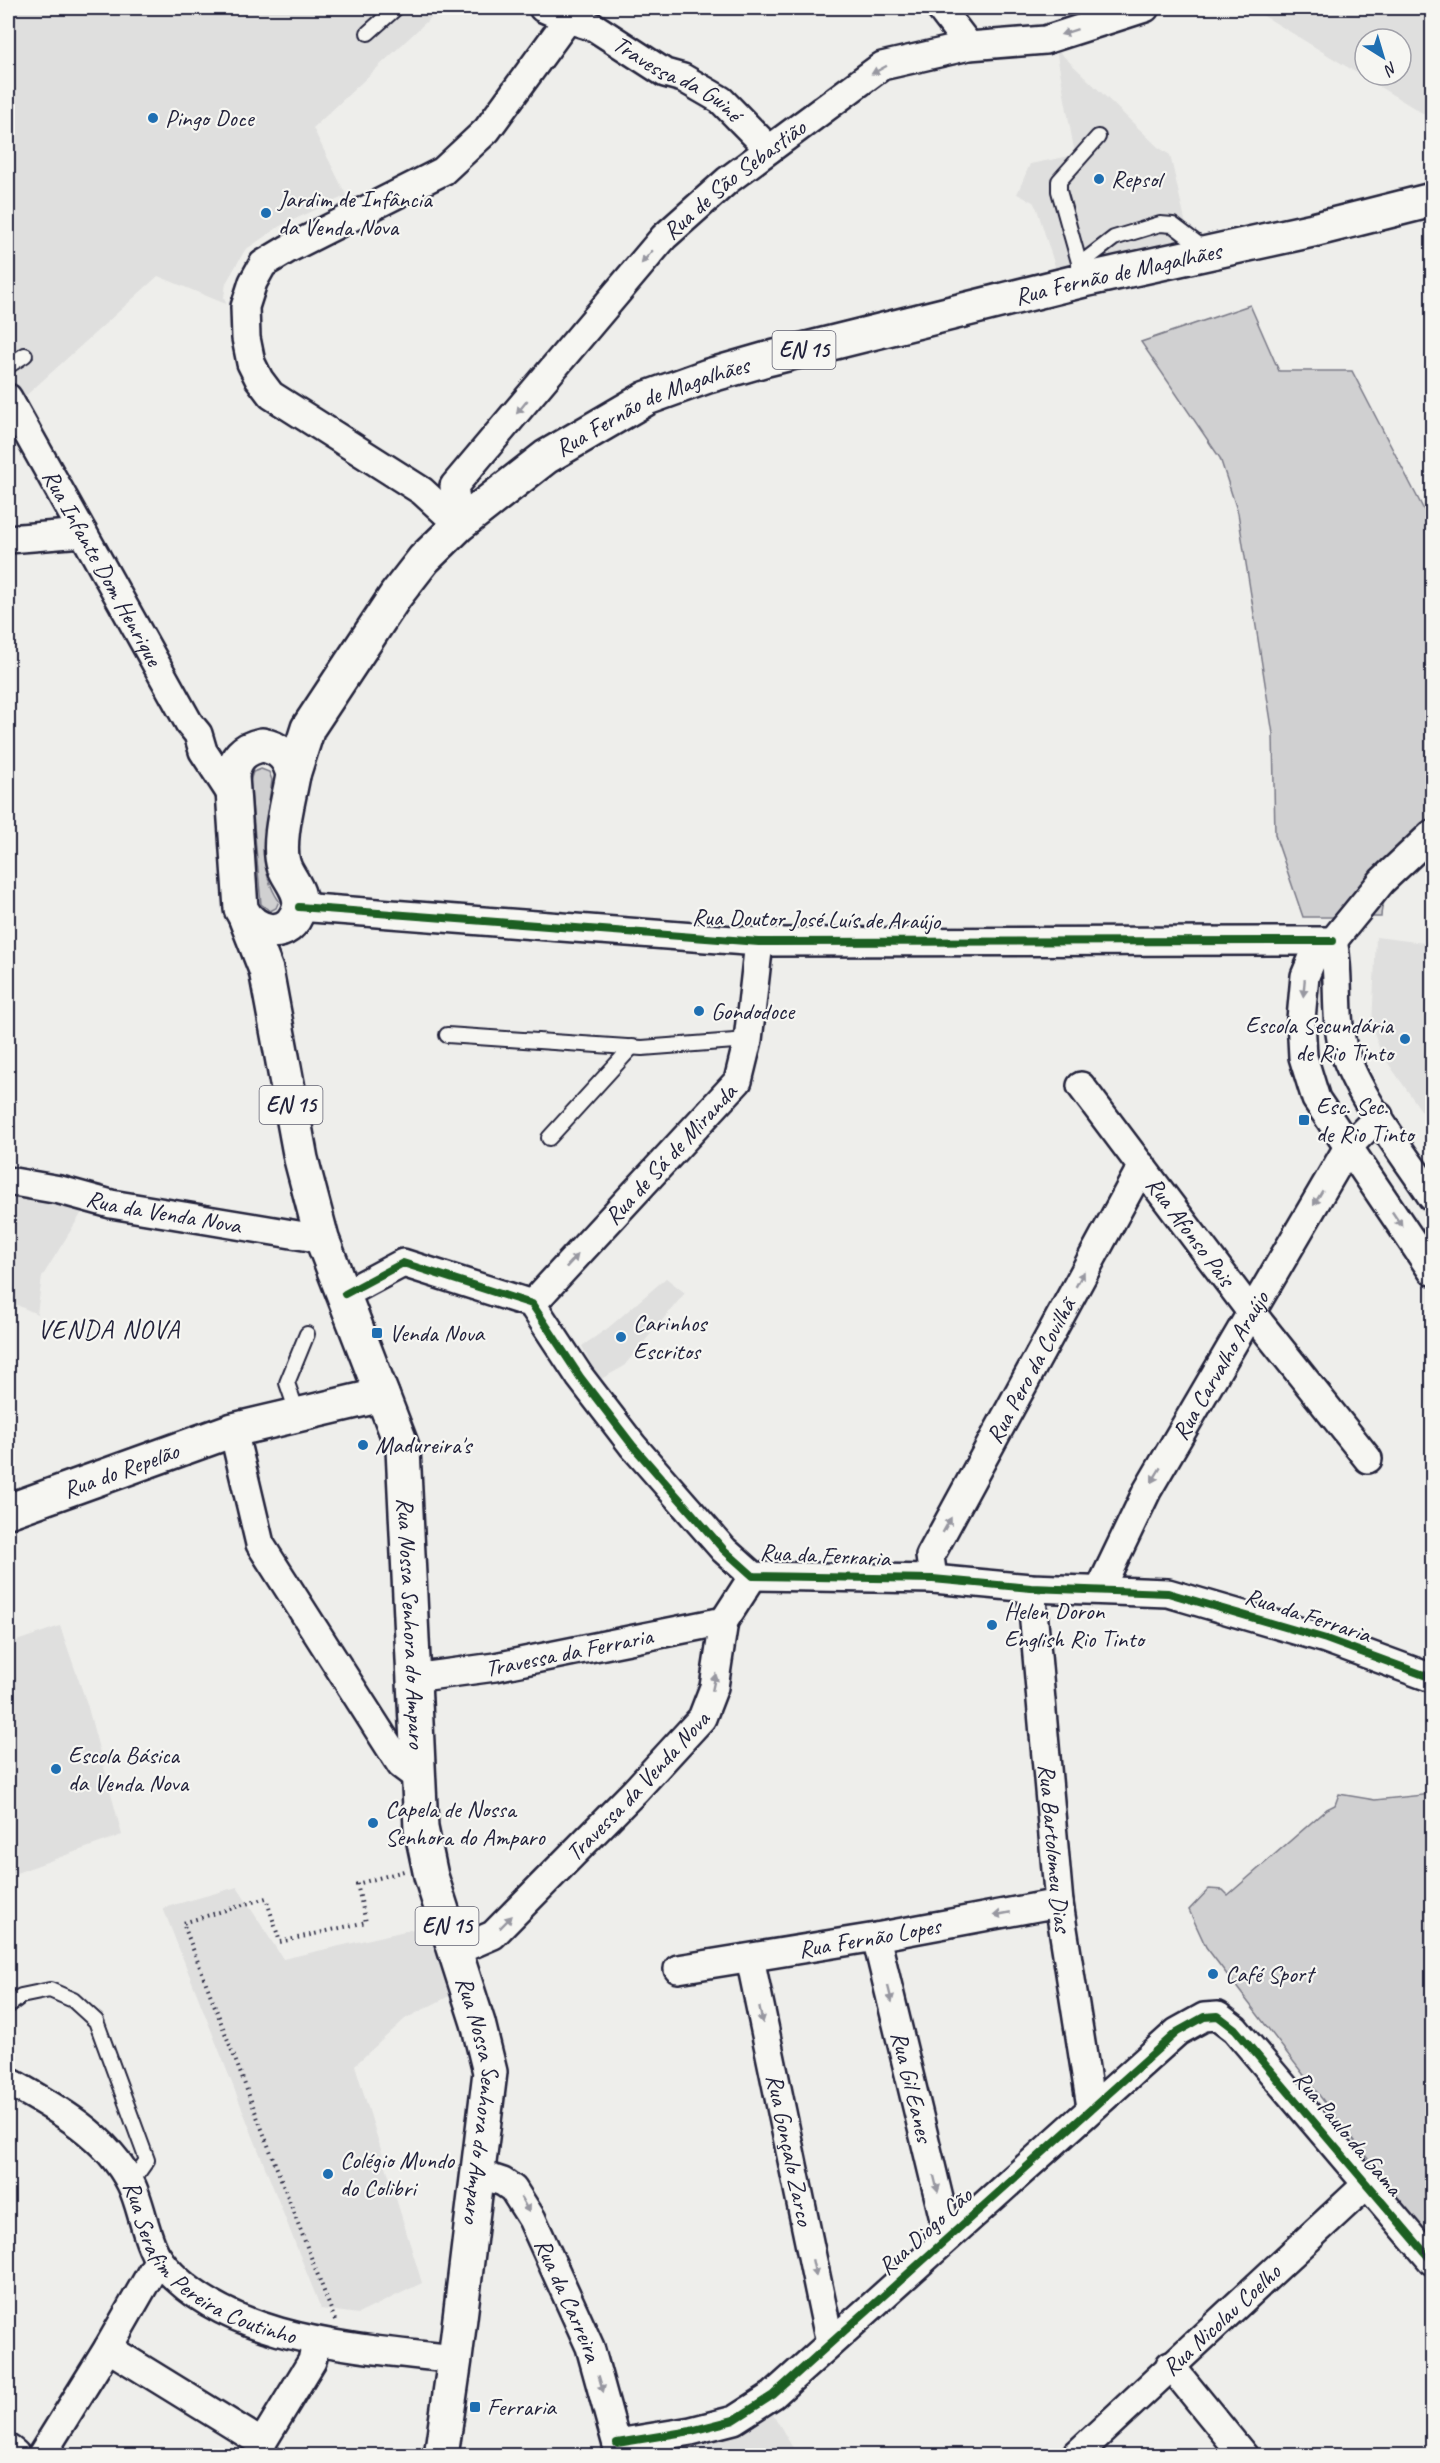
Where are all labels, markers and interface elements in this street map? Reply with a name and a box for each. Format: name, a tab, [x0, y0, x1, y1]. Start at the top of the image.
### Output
north arrow	[1353, 27, 1413, 87]
street label: Travessa da Guiné	[607, 28, 751, 131]
one-way arrow	[1060, 28, 1078, 37]
text: N	[1379, 57, 1401, 81]
one-way arrow	[871, 65, 888, 75]
place label: Pingo Doce	[165, 103, 256, 133]
marker: Pingo Doce	[146, 111, 160, 125]
street label: Rua de São Sebastião	[656, 112, 813, 246]
place label: Repsol	[1111, 164, 1165, 194]
marker: Repsol	[1092, 172, 1106, 186]
place label: Jardim de Infância da Venda Nova	[277, 184, 433, 242]
marker: Jardim de Infância da Venda Nova	[259, 206, 273, 220]
street label: Rua Fernão de Magalhães	[1012, 235, 1227, 312]
one-way arrow	[640, 249, 653, 265]
road number: EN 15	[772, 331, 836, 369]
street label: Rua Fernão de Magalhães	[550, 349, 755, 463]
one-way arrow	[515, 399, 528, 415]
street label: Rua Infante Dom Henrique	[36, 464, 170, 673]
street label: Rua Doutor José Luís de Araújo	[692, 902, 942, 936]
one-way arrow	[1299, 979, 1309, 998]
place label: Gondodoce	[711, 996, 796, 1026]
marker: Gondodoce	[692, 1004, 706, 1018]
place label: Escola Secundária de Rio Tinto	[1245, 1010, 1396, 1068]
marker: Escola Secundária de Rio Tinto	[1398, 1032, 1412, 1046]
street label: Rua de Sá de Miranda	[598, 1076, 744, 1231]
road number: EN 15	[260, 1086, 322, 1124]
place label: Esc. Sec. de Rio Tinto	[1316, 1091, 1416, 1149]
marker: Esc. Sec. de Rio Tinto	[1297, 1113, 1311, 1127]
street label: Rua Afonso Pais	[1139, 1171, 1243, 1294]
street label: Rua da Venda Nova	[83, 1183, 245, 1241]
one-way arrow	[1313, 1190, 1324, 1206]
one-way arrow	[1391, 1211, 1403, 1227]
one-way arrow	[565, 1254, 579, 1269]
one-way arrow	[1075, 1271, 1085, 1288]
street label: Rua Carvalho Araújo	[1165, 1284, 1276, 1445]
street label: Rua Pero da Covilhã	[979, 1291, 1083, 1449]
place label: Carinhos Escritos	[633, 1308, 709, 1366]
district label: VENDA NOVA	[37, 1313, 181, 1346]
place label: Venda Nova	[389, 1318, 486, 1348]
marker: Venda Nova	[370, 1326, 384, 1340]
marker: Carinhos Escritos	[614, 1330, 628, 1344]
place label: Madureira's	[375, 1430, 474, 1460]
street label: Rua do Repelão	[59, 1435, 184, 1505]
marker: Madureira's	[356, 1438, 370, 1452]
one-way arrow	[1151, 1467, 1162, 1483]
street label: Rua Nossa Senhora do Amparo	[390, 1497, 432, 1751]
one-way arrow	[942, 1516, 952, 1533]
street label: Rua da Ferraria	[759, 1537, 892, 1573]
street label: Rua da Ferraria	[1241, 1581, 1376, 1650]
place label: Helen Doron English Rio Tinto	[1004, 1596, 1146, 1654]
marker: Helen Doron English Rio Tinto	[985, 1618, 999, 1632]
street label: Travessa da Ferraria	[483, 1620, 656, 1683]
one-way arrow	[710, 1672, 719, 1691]
street label: Travessa da Venda Nova	[559, 1704, 717, 1867]
place label: Escola Básica da Venda Nova	[68, 1740, 190, 1798]
marker: Escola Básica da Venda Nova	[49, 1762, 63, 1776]
street label: Rua Bartolomeu Dias	[1032, 1763, 1079, 1937]
place label: Capela de Nossa Senhora do Amparo	[385, 1794, 546, 1852]
marker: Capela de Nossa Senhora do Amparo	[366, 1816, 380, 1830]
road number: EN 15	[416, 1907, 478, 1945]
street label: Rua Fernão Lopes	[796, 1910, 945, 1964]
one-way arrow	[992, 1910, 1011, 1919]
one-way arrow	[499, 1915, 513, 1930]
place label: Café Sport	[1225, 1959, 1316, 1989]
marker: Café Sport	[1206, 1967, 1220, 1981]
street label: Rua Nossa Senhora do Amparo	[449, 1973, 506, 2227]
one-way arrow	[885, 1985, 895, 2003]
one-way arrow	[757, 2006, 767, 2024]
street label: Rua Gil Eanes	[884, 2028, 940, 2147]
street label: Rua Paulo da Gama	[1287, 2064, 1410, 2203]
street label: Rua Gonçalo Zarco	[760, 2072, 820, 2230]
place label: Colégio Mundo do Colibri	[340, 2145, 456, 2203]
marker: Colégio Mundo do Colibri	[321, 2167, 335, 2181]
one-way arrow	[931, 2174, 941, 2193]
street label: Rua Serafim Pereira Coutinho	[116, 2176, 300, 2351]
street label: Rua Diogo Cão	[872, 2180, 980, 2281]
one-way arrow	[519, 2197, 529, 2214]
street label: Rua da Carreira	[528, 2234, 609, 2366]
street label: Rua Nicolau Coelho	[1156, 2256, 1288, 2382]
one-way arrow	[810, 2259, 819, 2278]
one-way arrow	[597, 2376, 606, 2394]
place label: Ferraria	[487, 2392, 557, 2422]
marker: Ferraria	[468, 2400, 482, 2414]

